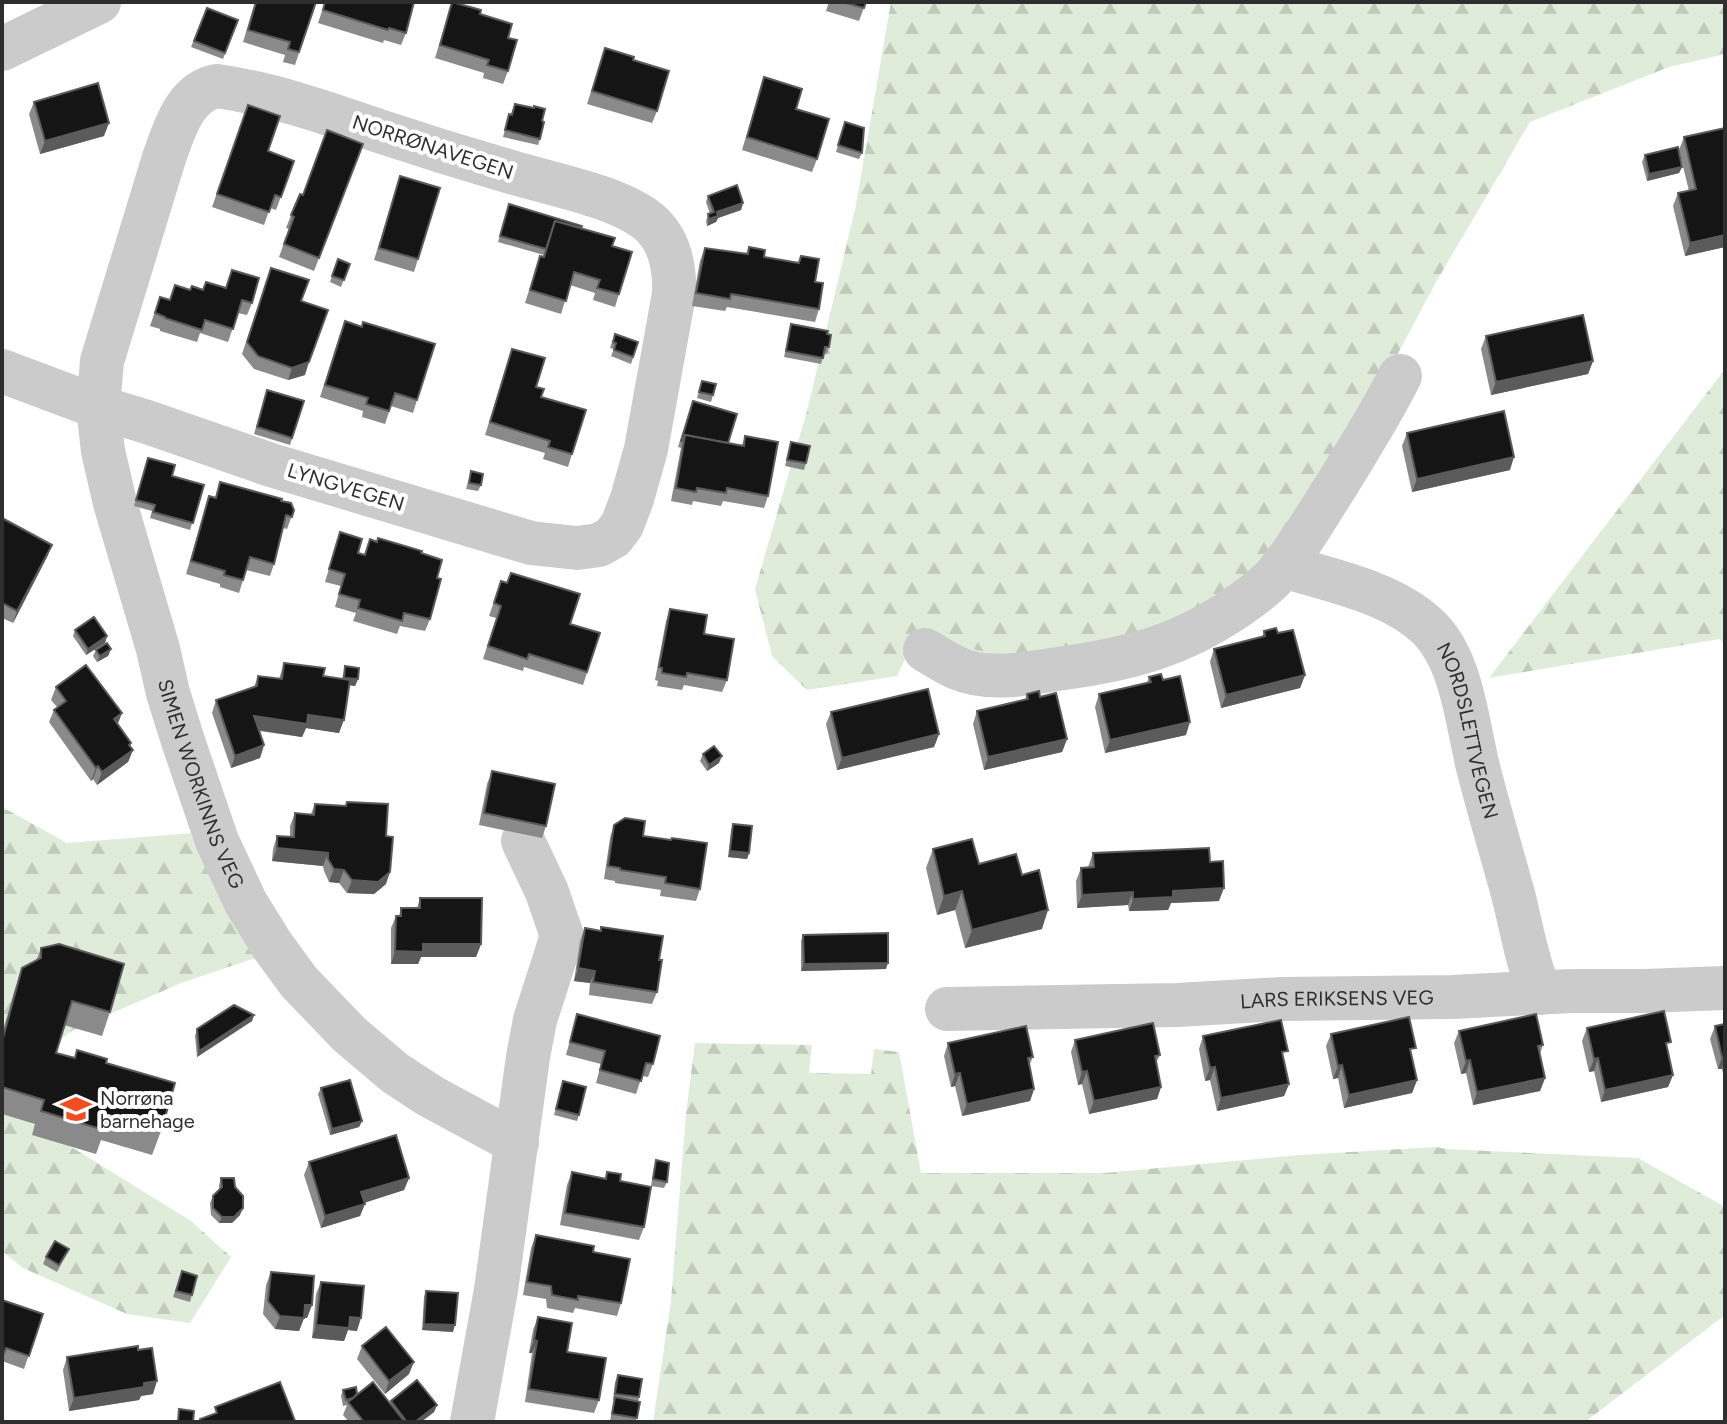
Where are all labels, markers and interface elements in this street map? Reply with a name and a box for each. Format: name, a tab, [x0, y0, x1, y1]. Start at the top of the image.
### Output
street label: NORRØNAVEGEN	[349, 110, 517, 184]
street label: LYNGVEGEN	[285, 458, 407, 516]
street label: NORDSLETTVEGEN	[1432, 638, 1503, 822]
street label: SIMEN WORKINNS VEG	[153, 677, 249, 892]
street label: LARS ERIKSENS VEG	[1239, 985, 1434, 1013]
place label: Norrøna barnehage	[100, 1086, 195, 1133]
school or university icon: Norrøna barnehage	[59, 1092, 93, 1126]

